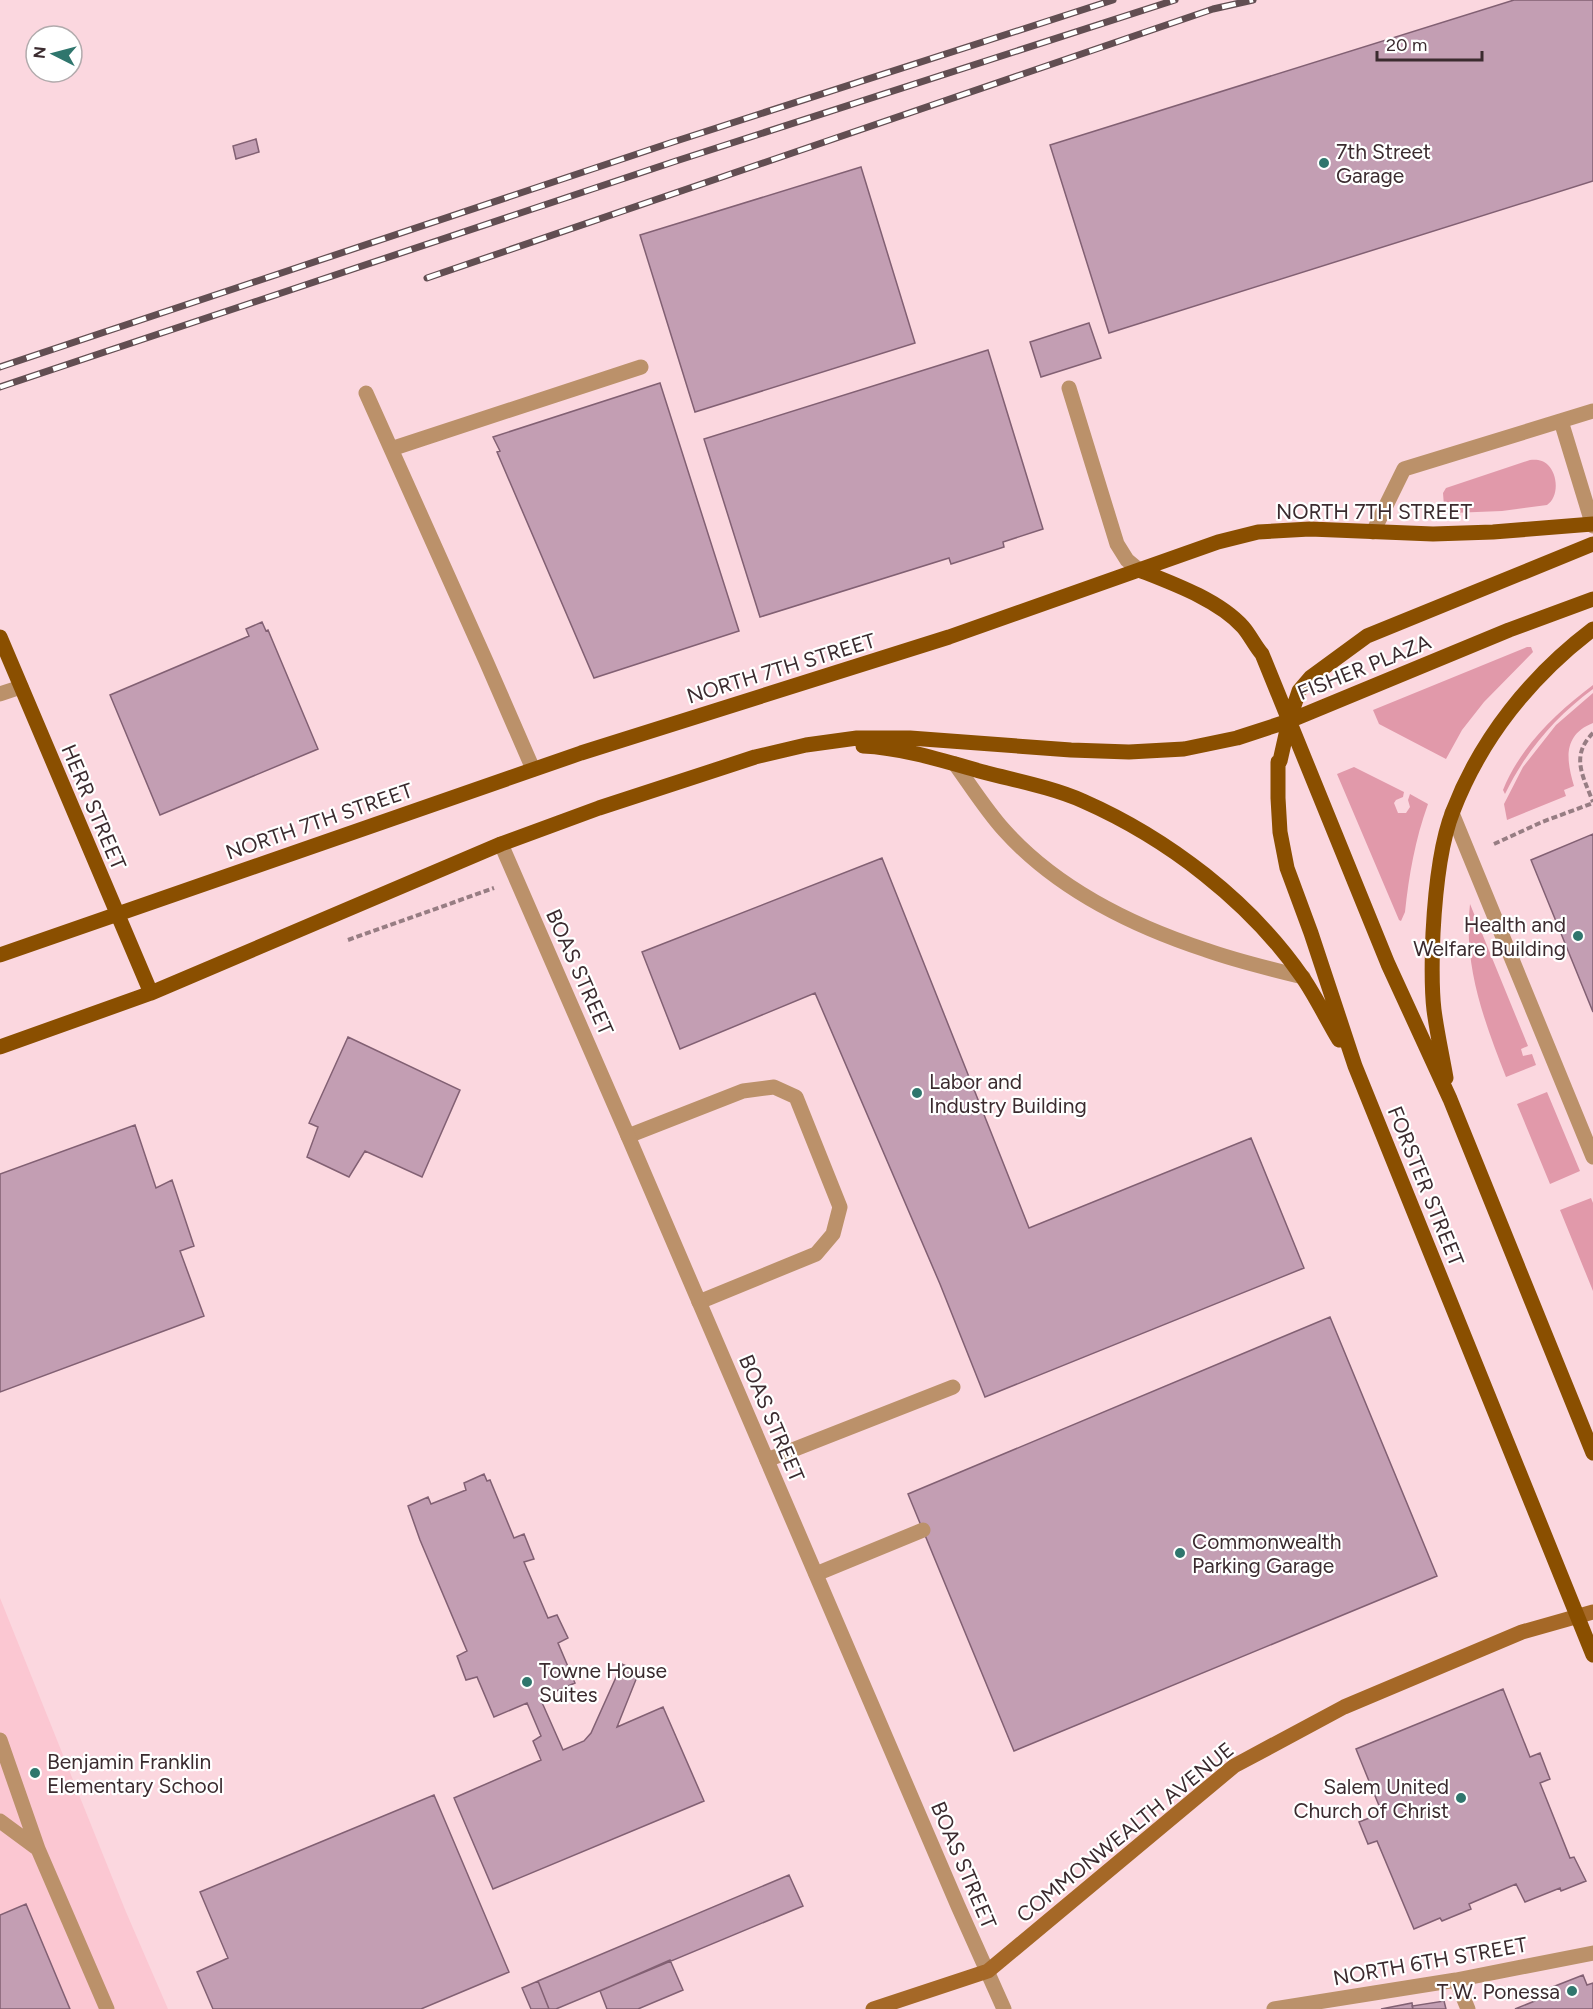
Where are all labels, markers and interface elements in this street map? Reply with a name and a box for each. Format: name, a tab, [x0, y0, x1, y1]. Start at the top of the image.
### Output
north arrow	[24, 24, 84, 84]
scale bar	[1377, 24, 1482, 62]
text: 20 m	[1386, 34, 1427, 56]
text: N	[29, 45, 50, 60]
place label: 7th Street Garage	[1336, 139, 1431, 188]
marker: 7th Street Garage	[1317, 156, 1331, 170]
street label: NORTH 7TH STREET	[1276, 499, 1472, 524]
street label: NORTH 7TH STREET	[684, 627, 879, 709]
street label: FISHER PLAZA	[1294, 629, 1434, 705]
street label: HERR STREET	[56, 741, 132, 874]
street label: NORTH 7TH STREET	[222, 777, 416, 865]
street label: BOAS STREET	[541, 905, 619, 1039]
place label: Health and Welfare Building	[1413, 912, 1566, 961]
marker: Health and Welfare Building	[1571, 929, 1585, 943]
place label: Labor and Industry Building	[929, 1069, 1087, 1118]
marker: Labor and Industry Building	[910, 1086, 924, 1100]
street label: FORSTER STREET	[1383, 1102, 1470, 1270]
street label: BOAS STREET	[734, 1351, 810, 1486]
place label: Commonwealth Parking Garage	[1192, 1529, 1341, 1578]
marker: Commonwealth Parking Garage	[1173, 1546, 1187, 1560]
place label: Towne House Suites	[539, 1658, 667, 1707]
marker: Towne House Suites	[520, 1675, 534, 1689]
street label: COMMONWEALTH AVENUE	[1011, 1737, 1239, 1927]
place label: Benjamin Franklin Elementary School	[47, 1749, 223, 1798]
marker: Benjamin Franklin Elementary School	[28, 1766, 42, 1780]
place label: Salem United Church of Christ	[1293, 1774, 1449, 1823]
marker: Salem United Church of Christ	[1454, 1791, 1468, 1805]
street label: BOAS STREET	[926, 1798, 1002, 1933]
street label: NORTH 6TH STREET	[1331, 1932, 1529, 1990]
place label: T.W. Ponessa	[1437, 1979, 1560, 2004]
marker: T.W. Ponessa	[1565, 1984, 1579, 1998]

